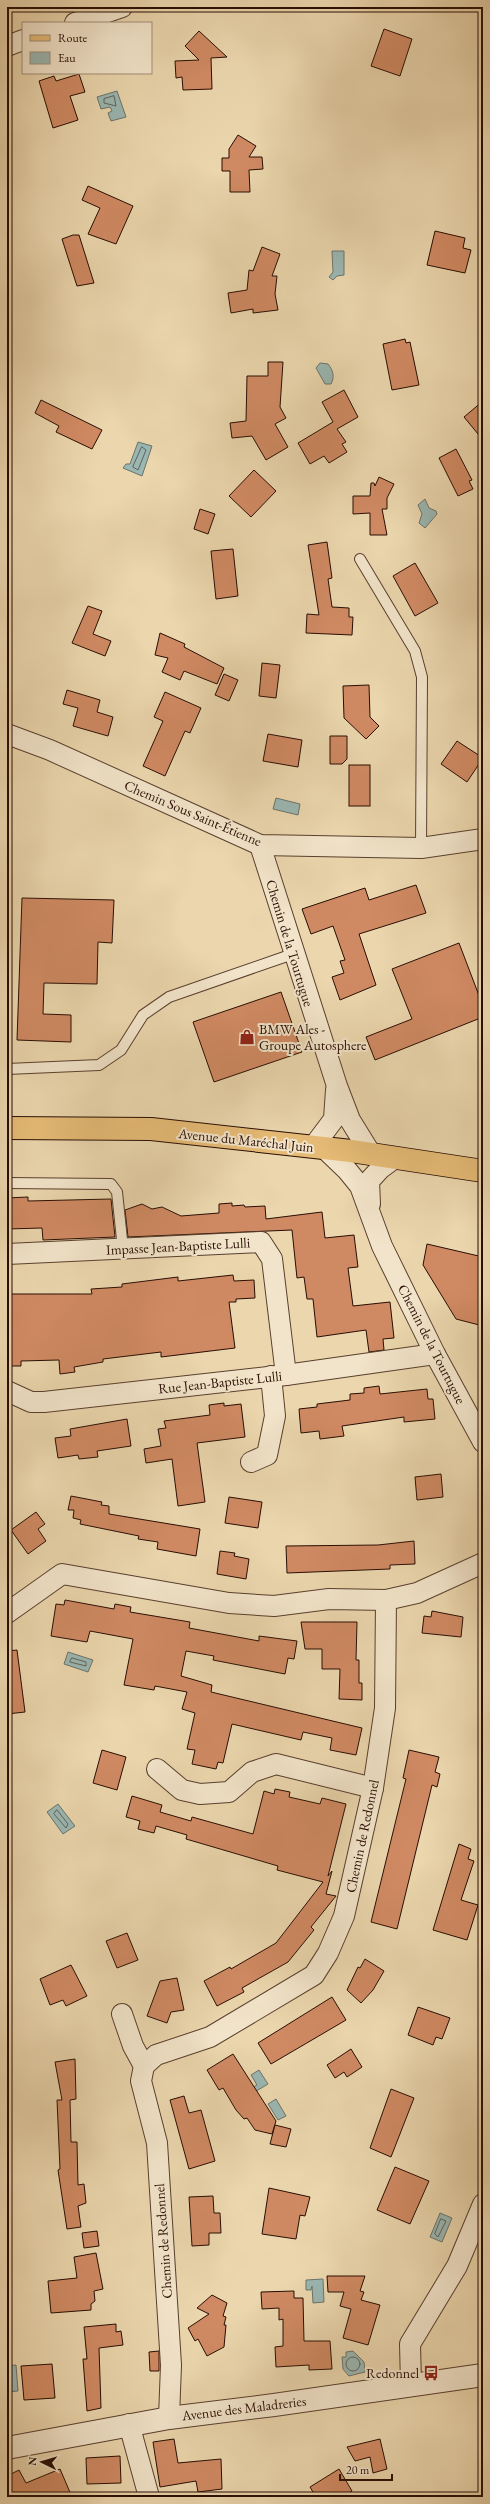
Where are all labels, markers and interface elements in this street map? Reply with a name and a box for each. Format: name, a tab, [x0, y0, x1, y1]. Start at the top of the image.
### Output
legend	[22, 22, 152, 74]
text: Route	[58, 30, 88, 46]
text: Eau	[58, 50, 76, 66]
street label: Chemin Sous Saint-Étienne	[122, 776, 265, 850]
street label: Chemin de la Tourtugue	[262, 877, 318, 1009]
place label: BMW Ales - Groupe Autosphere	[259, 1020, 367, 1054]
shop icon: BMW Ales - Groupe Autosphere	[238, 1028, 256, 1046]
street label: Avenue du Maréchal Juin	[177, 1124, 315, 1156]
street label: Impasse Jean-Baptiste Lulli	[105, 1233, 251, 1259]
street label: Chemin de la Tourtugue	[394, 1281, 470, 1407]
street label: Rue Jean-Baptiste Lulli	[157, 1366, 283, 1397]
street label: Chemin de Redonnel	[341, 1777, 383, 1894]
street label: Chemin de Redonnel	[150, 2182, 176, 2299]
place label: Redonnel	[366, 2364, 420, 2382]
bus stop icon: Redonnel	[422, 2364, 440, 2382]
street label: Avenue des Maladreries	[180, 2391, 308, 2425]
north arrow	[22, 2442, 62, 2482]
text: N	[25, 2456, 39, 2466]
scale bar	[340, 2456, 392, 2482]
text: 20 m	[346, 2462, 370, 2478]

